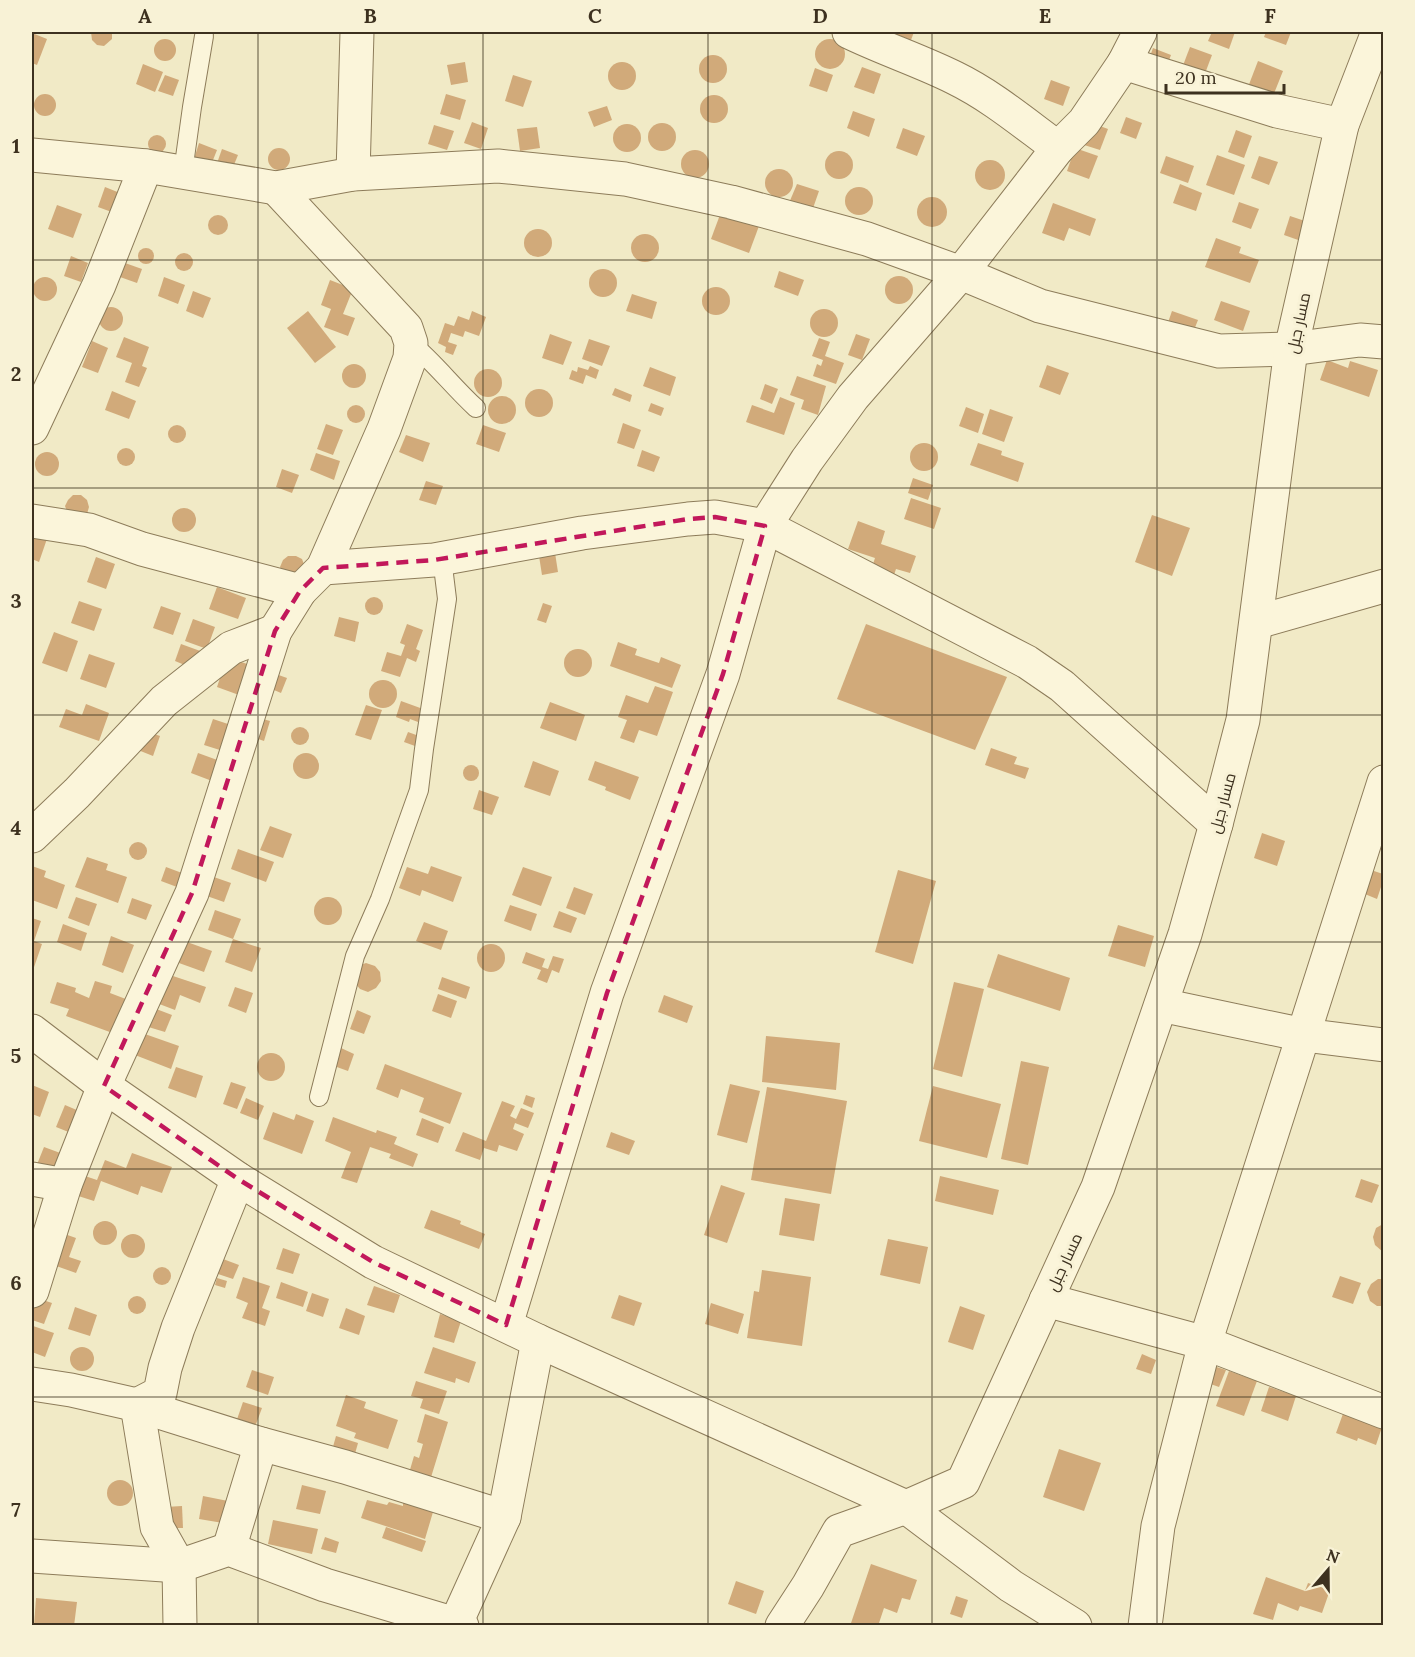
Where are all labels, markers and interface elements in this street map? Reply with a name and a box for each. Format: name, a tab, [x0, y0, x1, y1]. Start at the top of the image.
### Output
text: A	[138, 3, 152, 28]
text: B	[363, 3, 377, 28]
text: C	[588, 3, 602, 28]
text: D	[812, 3, 828, 28]
text: E	[1039, 3, 1051, 28]
text: F	[1264, 3, 1276, 28]
scale bar	[1166, 57, 1284, 95]
text: 20 m	[1175, 66, 1217, 89]
text: 1	[12, 133, 20, 158]
street label: مسار جبل	[1282, 291, 1315, 356]
text: 2	[11, 361, 21, 386]
text: 3	[10, 588, 22, 613]
street label: مسار جبل	[1204, 770, 1241, 836]
text: 4	[11, 815, 22, 840]
text: 5	[11, 1043, 22, 1068]
street label: مسار جبل	[1042, 1230, 1087, 1295]
text: 6	[10, 1270, 22, 1295]
text: 7	[11, 1497, 21, 1522]
north arrow	[1298, 1540, 1358, 1600]
text: N	[1324, 1544, 1342, 1567]

